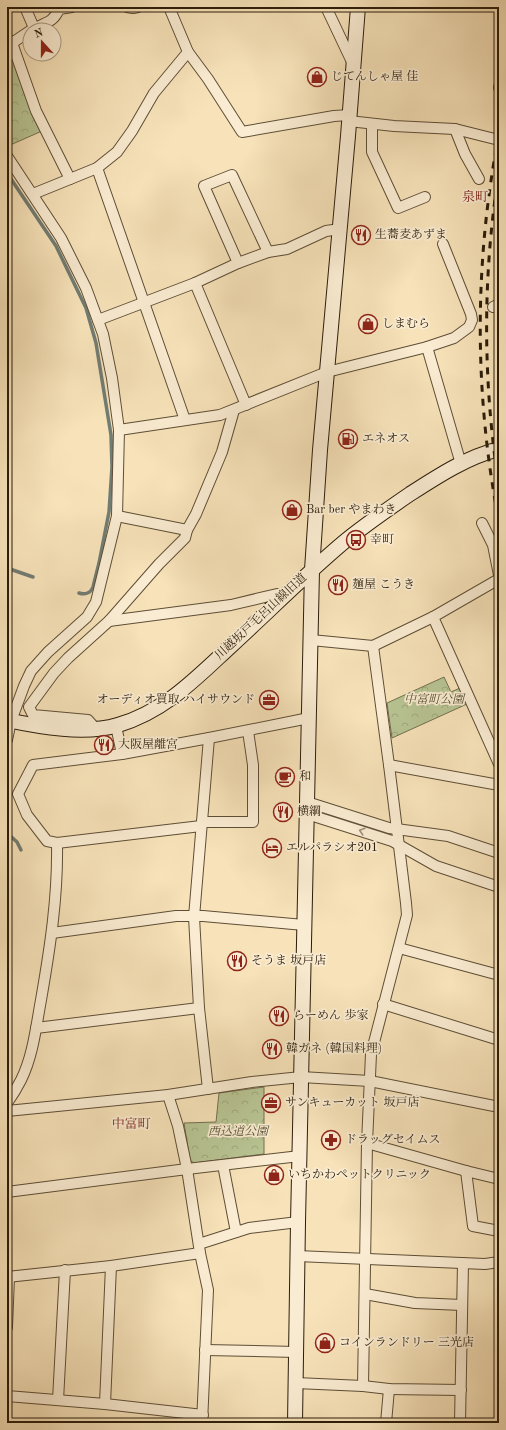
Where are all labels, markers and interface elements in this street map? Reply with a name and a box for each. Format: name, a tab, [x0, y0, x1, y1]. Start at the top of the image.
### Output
north arrow	[22, 22, 62, 62]
text: N	[33, 27, 45, 41]
shop icon: じてんしゃ屋 佳	[306, 66, 328, 88]
place label: じてんしゃ屋 佳	[331, 69, 418, 83]
district label: 泉町	[462, 190, 488, 204]
restaurant icon: 生蕎麦あずま	[350, 224, 372, 246]
place label: 生蕎麦あずま	[375, 227, 447, 241]
shop icon: しまむら	[357, 313, 379, 335]
place label: しまむら	[382, 317, 430, 330]
fuel station icon: エネオス	[337, 428, 359, 450]
place label: エネオス	[362, 432, 410, 445]
shop icon: Bar ber やまわき	[281, 499, 303, 521]
place label: Bar ber やまわき	[306, 503, 396, 516]
bus stop icon: 幸町	[345, 529, 367, 551]
place label: 幸町	[370, 532, 394, 546]
street label: 川越坂戸毛呂山線旧道	[212, 570, 309, 662]
restaurant icon: 麺屋 こうき	[327, 574, 349, 596]
place label: 麺屋 こうき	[352, 577, 415, 591]
office icon: オーディオ買取 ハイサウンド	[258, 689, 280, 711]
park label: 中富町公園	[404, 692, 466, 706]
place label: オーディオ買取 ハイサウンド	[97, 693, 255, 706]
restaurant icon: 大阪屋離宮	[93, 734, 115, 756]
place label: 大阪屋離宮	[118, 737, 178, 751]
cafe icon: 和	[274, 766, 296, 788]
place label: 和	[299, 769, 311, 783]
restaurant icon: 横綱	[272, 801, 294, 823]
place label: 横綱	[297, 804, 321, 818]
one-way arrow	[359, 827, 366, 836]
hotel icon: エルパラシオ201	[261, 837, 283, 859]
place label: エルパラシオ201	[286, 841, 378, 854]
restaurant icon: そうま 坂戸店	[226, 950, 248, 972]
place label: そうま 坂戸店	[251, 953, 326, 967]
restaurant icon: らーめん 歩家	[268, 1005, 290, 1027]
place label: らーめん 歩家	[293, 1008, 368, 1022]
restaurant icon: 韓ガネ (韓国料理)	[261, 1038, 283, 1060]
place label: 韓ガネ (韓国料理)	[286, 1041, 382, 1055]
office icon: サンキューカット 坂戸店	[260, 1092, 282, 1114]
place label: サンキューカット 坂戸店	[285, 1095, 419, 1109]
district label: 中富町	[111, 1117, 151, 1131]
park label: 西込道公園	[208, 1124, 270, 1138]
pharmacy icon: ドラッグセイムス	[320, 1129, 342, 1151]
place label: ドラッグセイムス	[345, 1133, 440, 1146]
shop icon: いちかわペットクリニック	[263, 1164, 285, 1186]
place label: いちかわペットクリニック	[288, 1168, 431, 1181]
shop icon: コインランドリー 三光店	[314, 1332, 336, 1354]
place label: コインランドリー 三光店	[339, 1335, 474, 1349]

